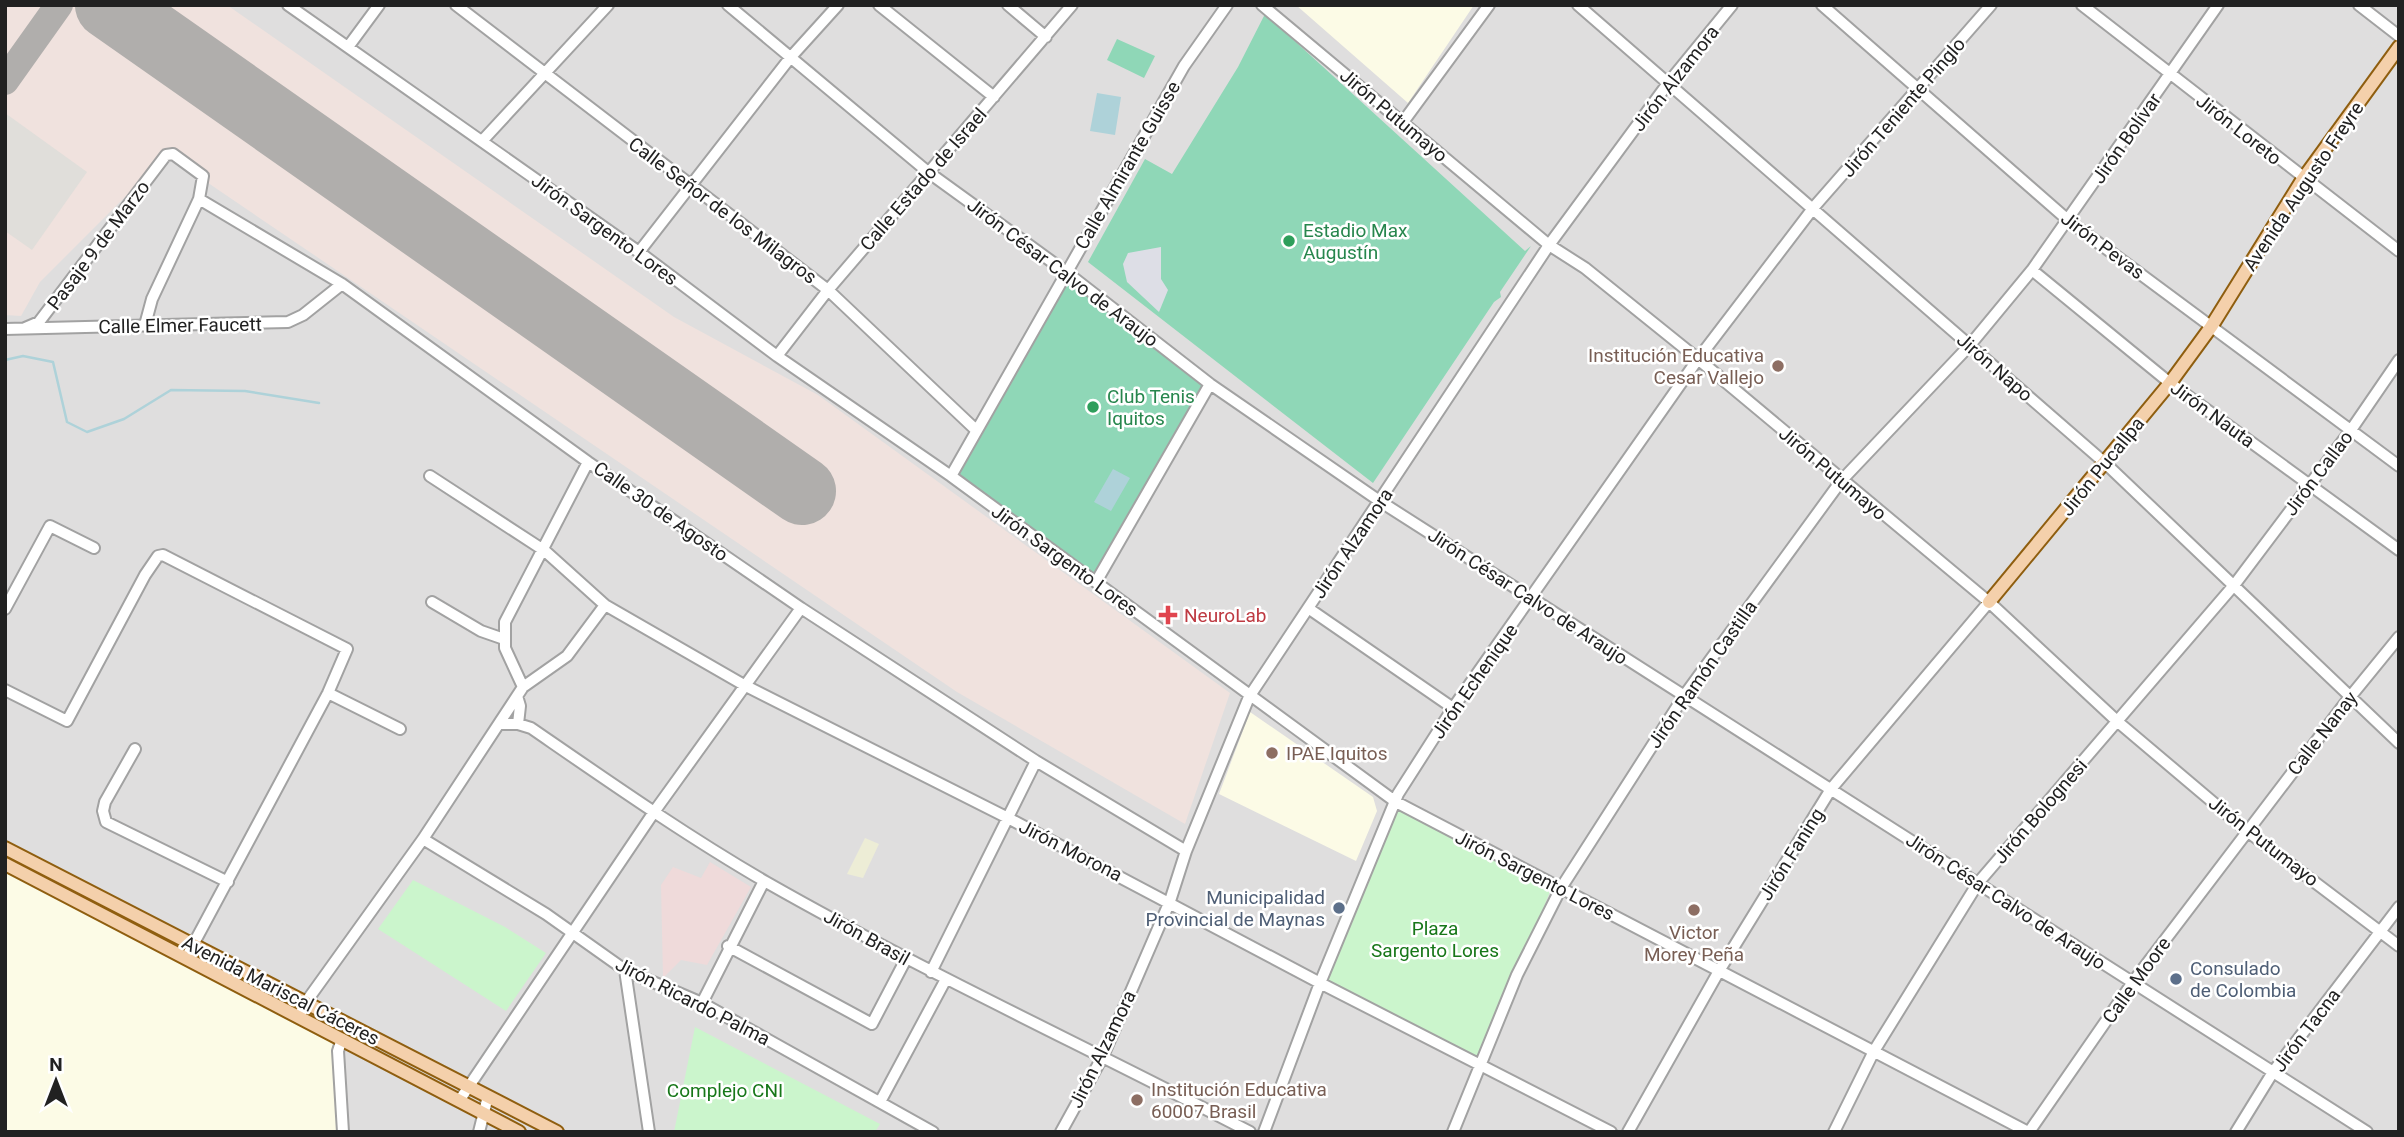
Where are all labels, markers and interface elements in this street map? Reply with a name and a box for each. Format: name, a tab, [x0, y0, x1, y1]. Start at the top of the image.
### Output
street label: Jirón Alzamora	[1627, 21, 1724, 136]
street label: Jirón Teniente Pinglo	[1836, 33, 1970, 182]
street label: Jirón Putumayo	[1335, 64, 1452, 167]
street label: Calle Almirante Guisse	[1070, 77, 1185, 254]
street label: Jirón Bolívar	[2087, 88, 2166, 188]
street label: Jirón Loreto	[2192, 89, 2286, 170]
street label: Avenida Augusto Freyre	[2238, 97, 2369, 275]
street label: Calle Estado de Israel	[855, 103, 992, 255]
street label: Calle Señor de los Milagros	[624, 132, 821, 289]
street label: Jirón Sargento Lores	[527, 169, 682, 290]
street label: Pasaje 9 de Marzo	[42, 176, 155, 315]
street label: Jirón César Calvo de Araujo	[963, 193, 1163, 352]
street label: Jirón Pevas	[2056, 207, 2149, 284]
place label: Estadio Max Augustín	[1303, 219, 1408, 264]
marker: Estadio Max Augustín	[1281, 233, 1297, 249]
street label: Calle Elmer Faucett	[98, 313, 262, 338]
street label: Jirón Napo	[1952, 328, 2037, 406]
place label: Institución Educativa Cesar Vallejo	[1588, 344, 1764, 389]
marker: Institución Educativa Cesar Vallejo	[1770, 358, 1786, 374]
street label: Jirón Nauta	[2166, 376, 2259, 453]
place label: Club Tenis Iquitos	[1107, 385, 1195, 430]
marker: Club Tenis Iquitos	[1085, 399, 1101, 415]
street label: Jirón Pucallpa	[2056, 412, 2149, 520]
street label: Jirón Putumayo	[1774, 422, 1891, 525]
street label: Jirón Callao	[2279, 426, 2358, 520]
street label: Calle 30 de Agosto	[589, 456, 732, 566]
street label: Jirón Alzamora	[1307, 484, 1398, 603]
street label: Jirón Sargento Lores	[987, 500, 1142, 621]
street label: Jirón César Calvo de Araujo	[1424, 523, 1632, 670]
street label: Jirón Ramón Castilla	[1643, 596, 1762, 753]
place label: NeuroLab	[1184, 604, 1266, 627]
marker: NeuroLab	[1158, 605, 1178, 625]
street label: Jirón Echenique	[1426, 619, 1523, 743]
street label: Calle Nanay	[2282, 687, 2362, 780]
place label: IPAE Iquitos	[1286, 742, 1388, 765]
marker: IPAE Iquitos	[1264, 745, 1280, 761]
street label: Jirón Bolognesi	[1989, 754, 2092, 868]
street label: Jirón Putumayo	[2204, 791, 2323, 891]
street label: Jirón Faning	[1754, 804, 1829, 905]
street label: Jirón Morona	[1015, 815, 1126, 886]
street label: Jirón Sargento Lores	[1451, 825, 1618, 925]
street label: Jirón César Calvo de Araujo	[1902, 828, 2110, 975]
place label: Municipalidad Provincial de Maynas	[1146, 886, 1325, 931]
marker: Municipalidad Provincial de Maynas	[1331, 900, 1347, 916]
marker: Victor Morey Peña	[1686, 902, 1702, 918]
street label: Jirón Brasil	[820, 904, 914, 970]
park label: Plaza Sargento Lores	[1371, 917, 1499, 962]
place label: Victor Morey Peña	[1644, 921, 1744, 966]
street label: Avenida Mariscal Cáceres	[178, 931, 383, 1050]
street label: Calle Moore	[2097, 933, 2175, 1028]
street label: Jirón Ricardo Palma	[612, 953, 774, 1050]
place label: Consulado de Colombia	[2190, 957, 2296, 1002]
marker: Consulado de Colombia	[2168, 971, 2184, 987]
street label: Jirón Tacna	[2268, 984, 2345, 1077]
street label: Jirón Alzamora	[1064, 987, 1141, 1112]
north arrow	[21, 1046, 91, 1116]
text: N	[49, 1053, 63, 1076]
place label: Institución Educativa 60007 Brasil	[1151, 1078, 1327, 1123]
park label: Complejo CNI	[667, 1079, 783, 1102]
marker: Institución Educativa 60007 Brasil	[1129, 1092, 1145, 1108]

